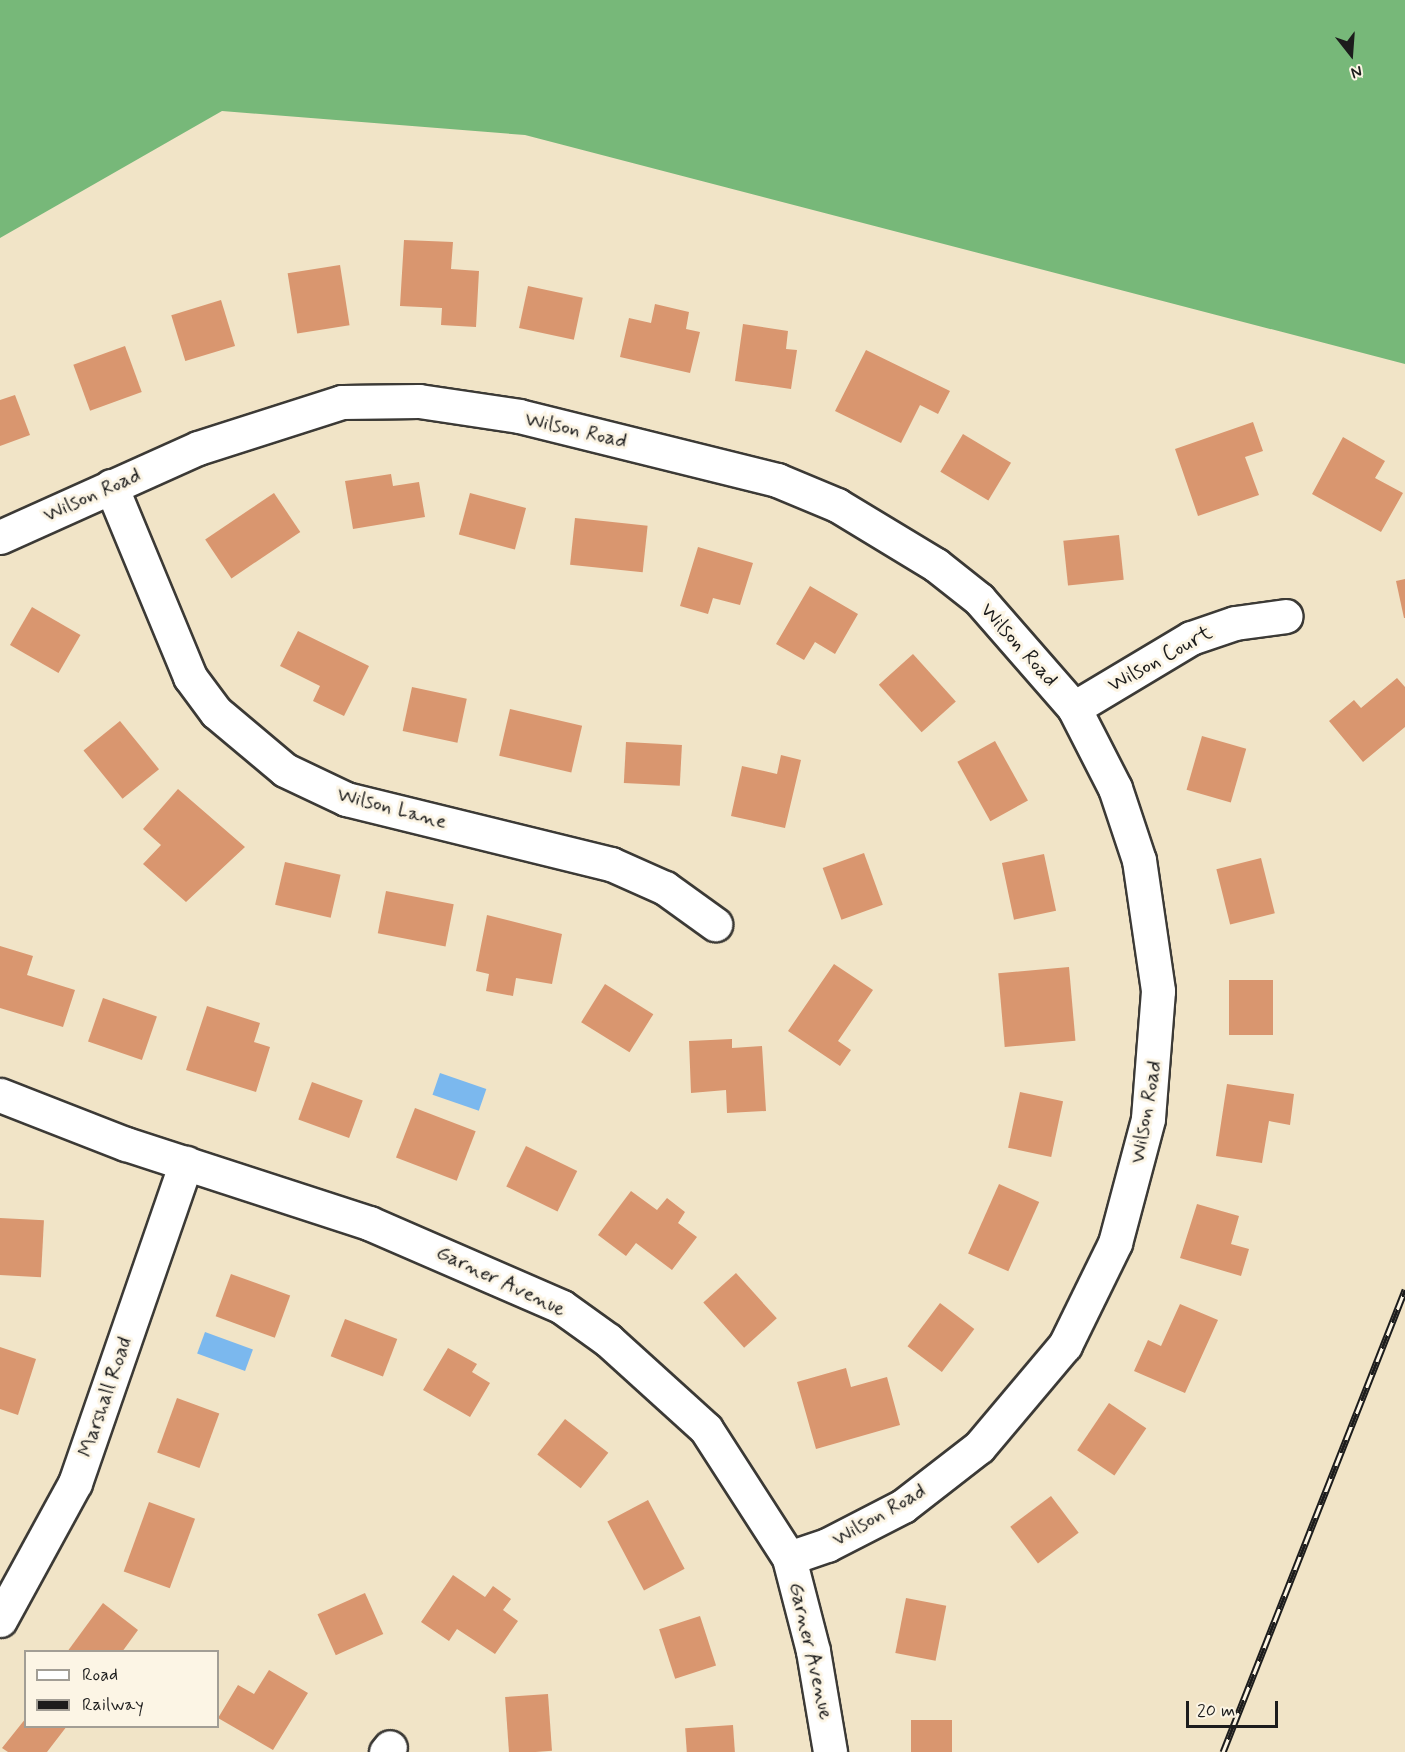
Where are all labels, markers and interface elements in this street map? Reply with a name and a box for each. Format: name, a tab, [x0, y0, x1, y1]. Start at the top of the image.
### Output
north arrow	[1321, 24, 1381, 84]
text: N	[1348, 60, 1365, 83]
street label: Wilson Road	[522, 406, 630, 454]
street label: Wilson Road	[39, 462, 145, 528]
street label: Wilson Road	[975, 598, 1063, 692]
street label: Wilson Court	[1105, 621, 1215, 697]
street label: Wilson Lane	[337, 782, 447, 834]
street label: Wilson Road	[1125, 1059, 1167, 1165]
street label: Garner Avenue	[433, 1240, 569, 1322]
street label: Marshall Road	[73, 1334, 137, 1460]
street label: Wilson Road	[828, 1478, 930, 1552]
street label: Garner Avenue	[783, 1581, 839, 1721]
legend	[24, 1650, 219, 1728]
text: Road	[82, 1663, 118, 1687]
scale bar	[1189, 1689, 1280, 1727]
text: Railway	[82, 1693, 144, 1717]
text: 20 m	[1197, 1699, 1235, 1723]

